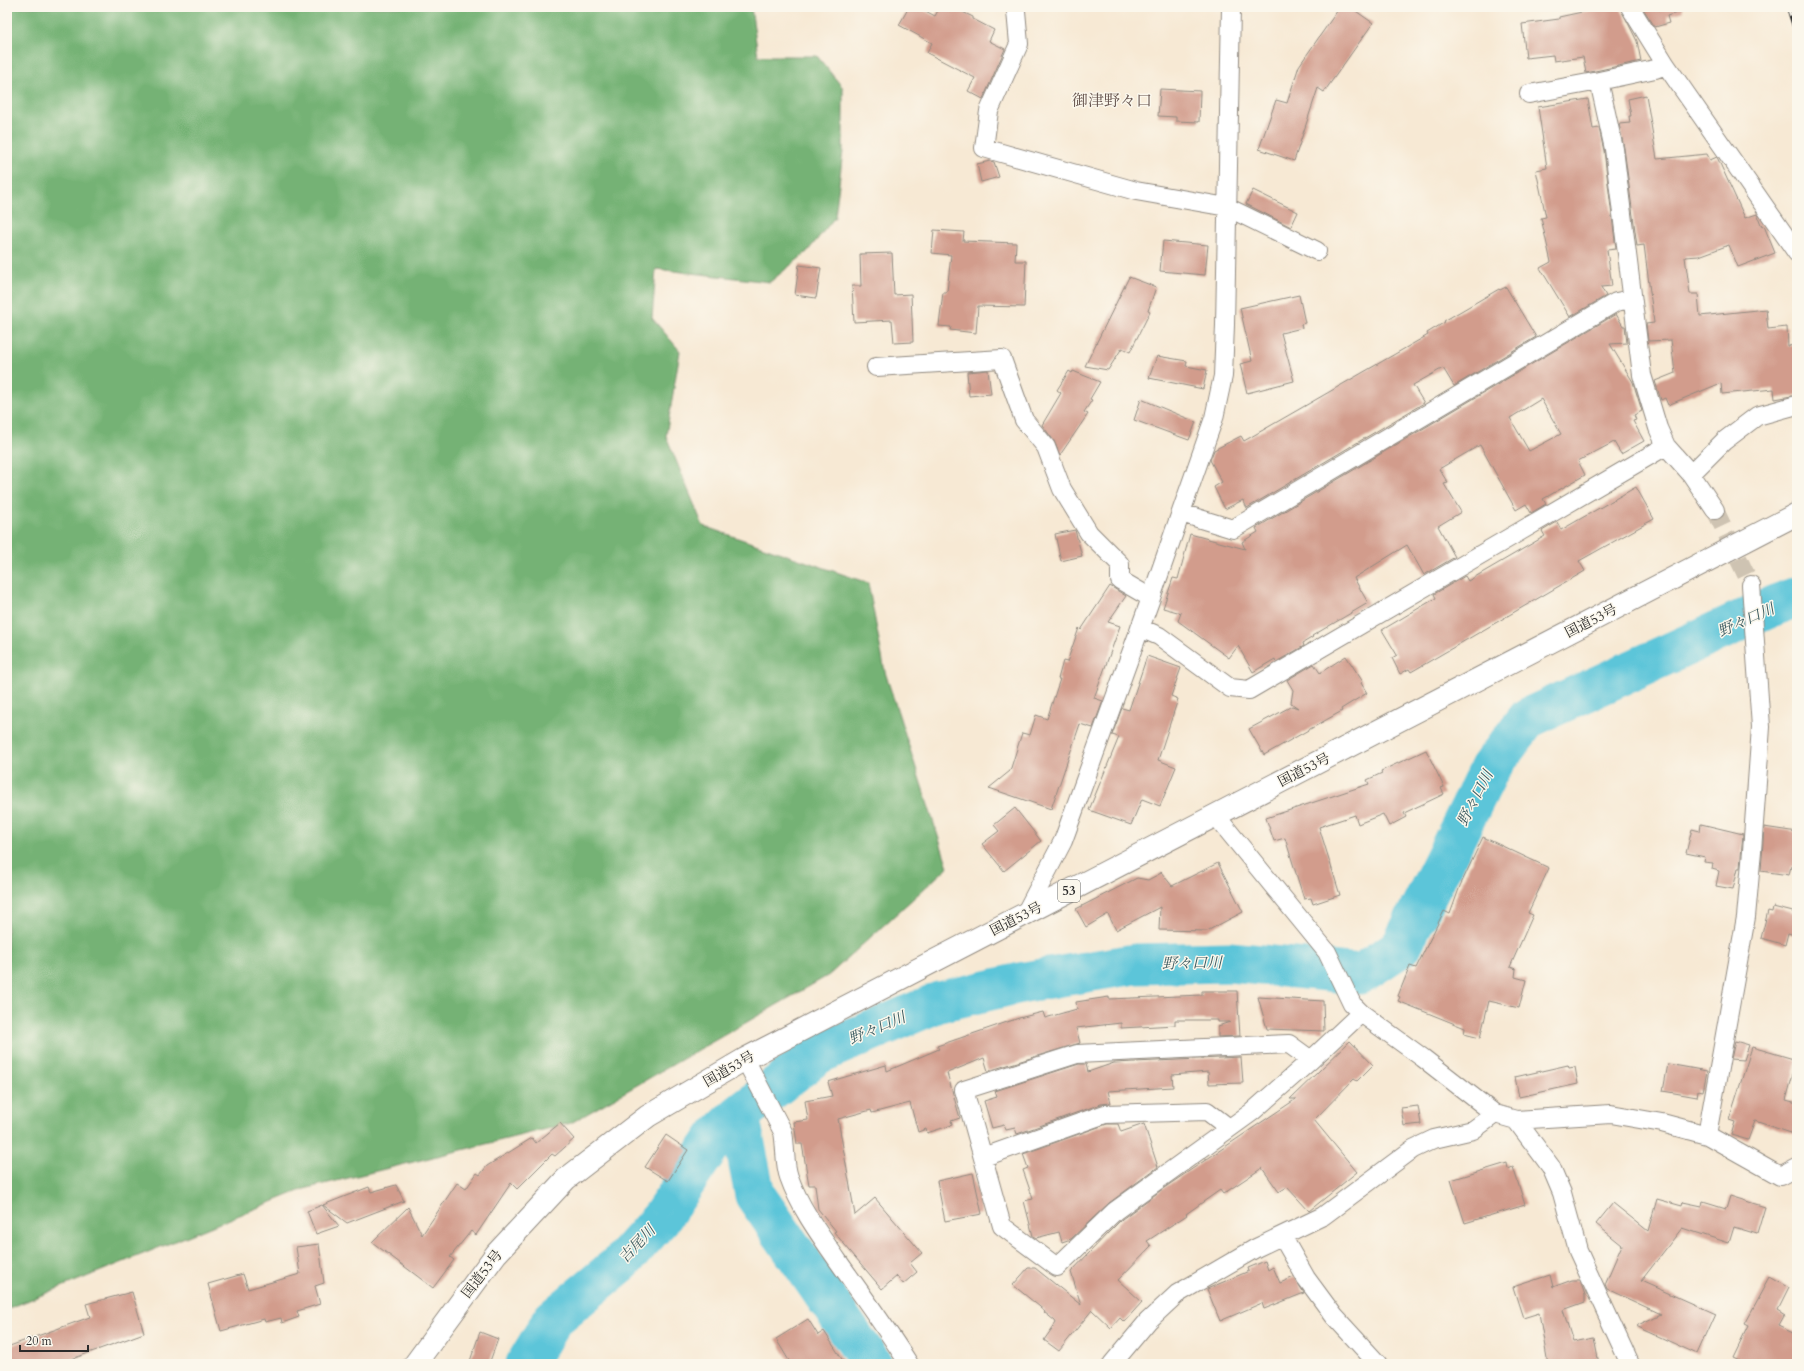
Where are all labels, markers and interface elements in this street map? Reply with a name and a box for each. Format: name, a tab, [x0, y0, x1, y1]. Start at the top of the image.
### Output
district label: 御津野々口	[1072, 90, 1152, 112]
water label: 野々口川	[1715, 598, 1779, 641]
street label: 国道53号	[1562, 600, 1620, 642]
street label: 国道53号	[1275, 749, 1333, 791]
water label: 野々口川	[1452, 765, 1498, 829]
road number: 53	[1058, 880, 1080, 902]
street label: 国道53号	[987, 898, 1045, 940]
water label: 野々口川	[1162, 952, 1224, 974]
water label: 野々口川	[845, 1006, 910, 1049]
street label: 国道53号	[700, 1047, 758, 1091]
water label: 吉尾川	[614, 1219, 661, 1267]
street label: 国道53号	[457, 1246, 507, 1302]
scale bar	[20, 1327, 88, 1353]
text: 20 m	[26, 1333, 53, 1349]

